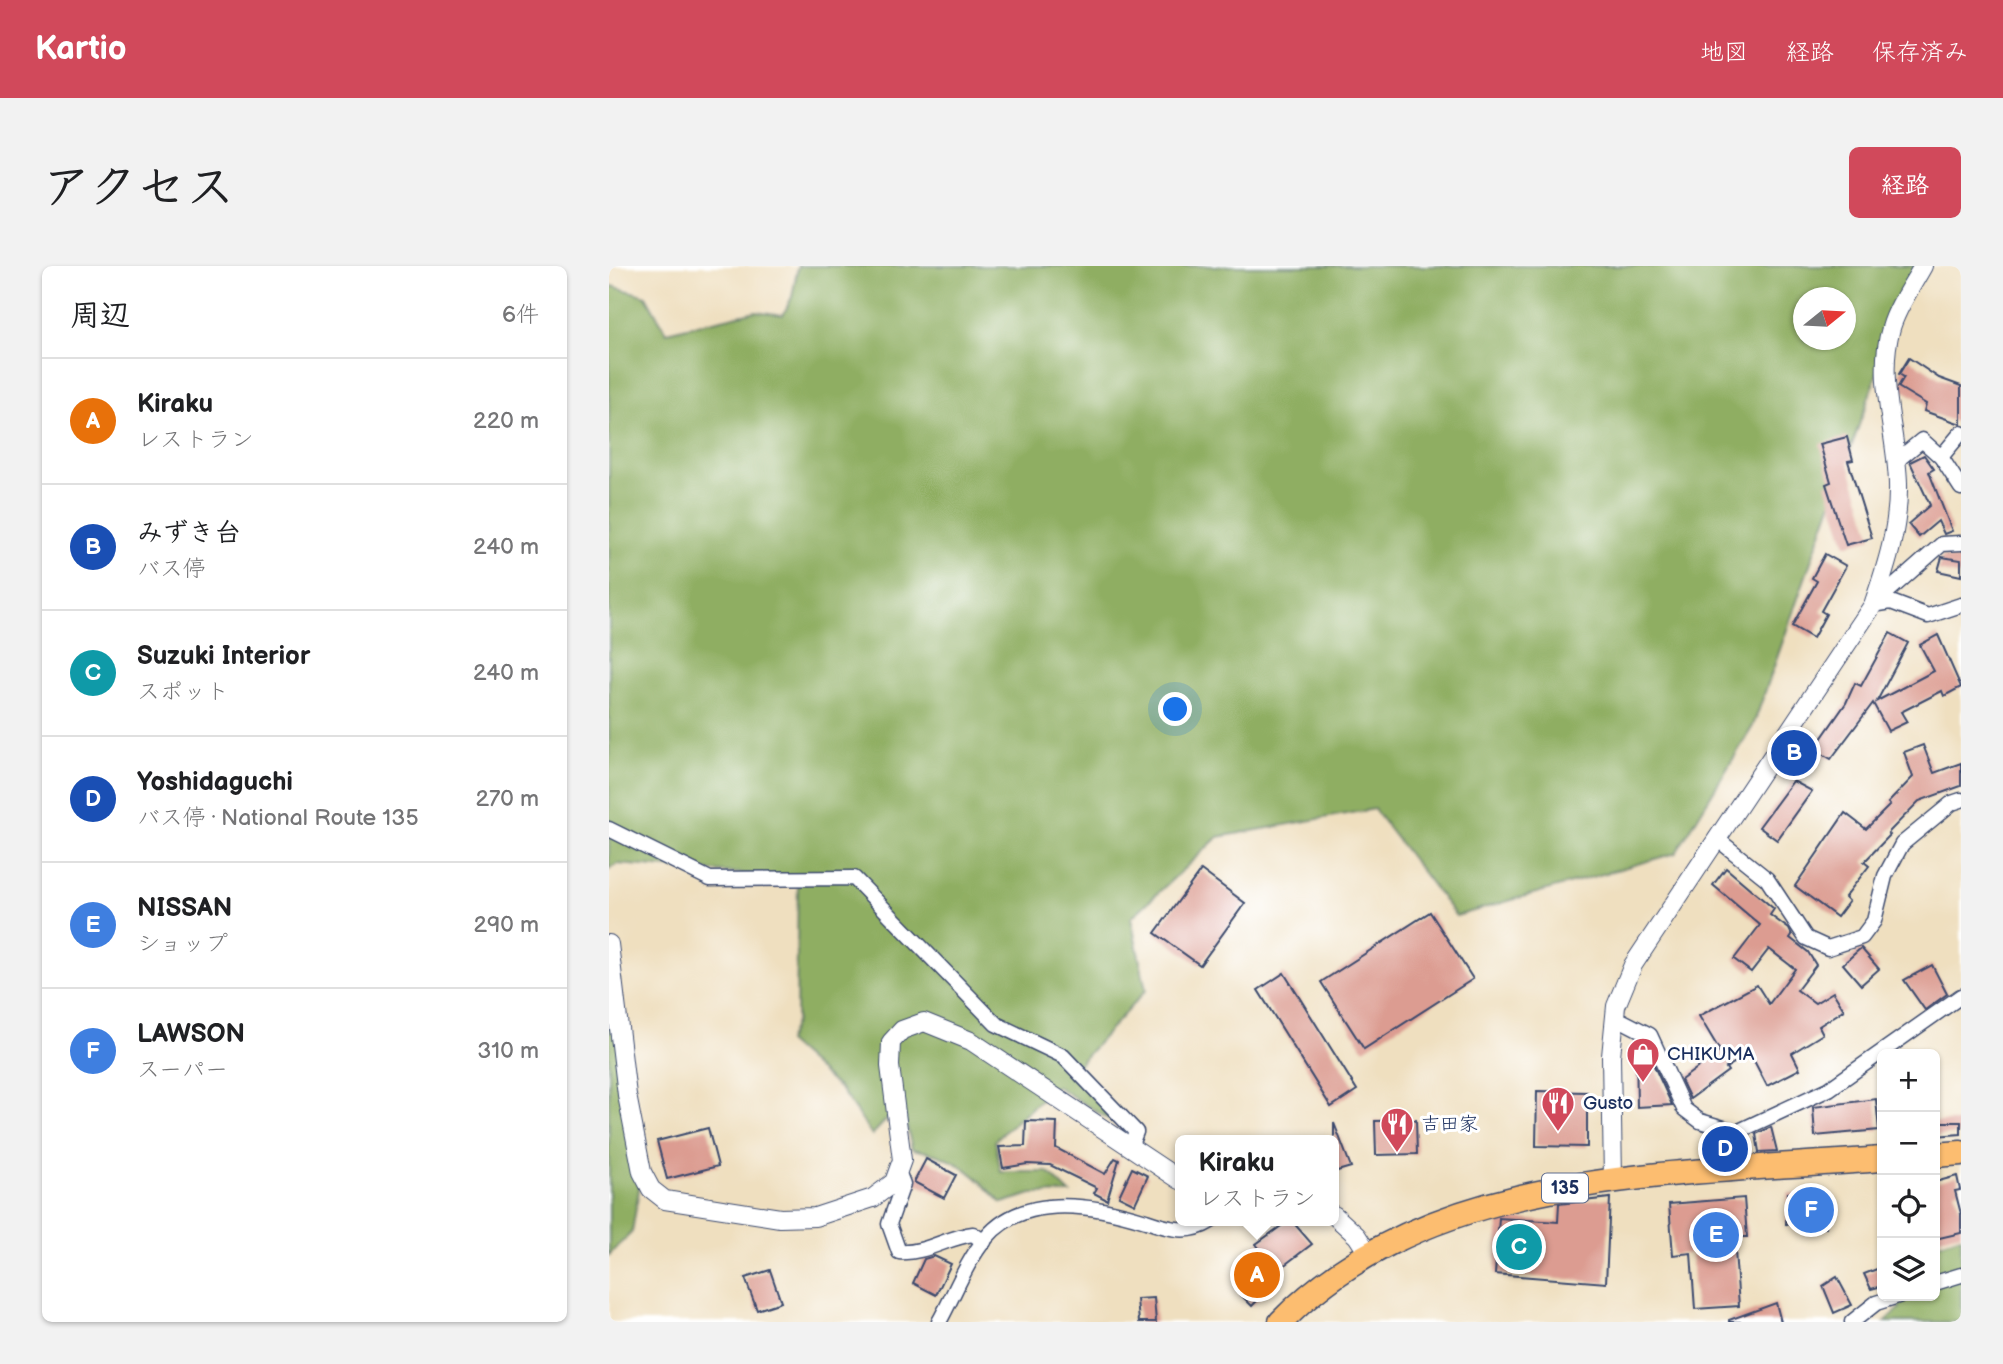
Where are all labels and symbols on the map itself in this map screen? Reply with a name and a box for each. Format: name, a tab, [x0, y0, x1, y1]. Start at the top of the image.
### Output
north arrow	[1793, 287, 1856, 350]
your location	[1158, 692, 1192, 726]
pin: B	[1771, 727, 1817, 779]
shop icon: CHIKUMA	[1624, 1035, 1662, 1084]
place label: CHIKUMA	[1667, 1043, 1755, 1066]
restaurant icon: Gusto	[1539, 1084, 1577, 1133]
place label: Gusto	[1583, 1092, 1633, 1115]
restaurant icon: 吉田家	[1378, 1105, 1416, 1154]
place label: 吉田家	[1421, 1113, 1478, 1136]
pin: D	[1702, 1123, 1748, 1175]
road number: 135	[1542, 1174, 1588, 1203]
pin: F	[1788, 1184, 1834, 1236]
pin: E	[1693, 1209, 1739, 1261]
pin: C	[1496, 1221, 1542, 1273]
pin: A	[1234, 1249, 1280, 1301]

